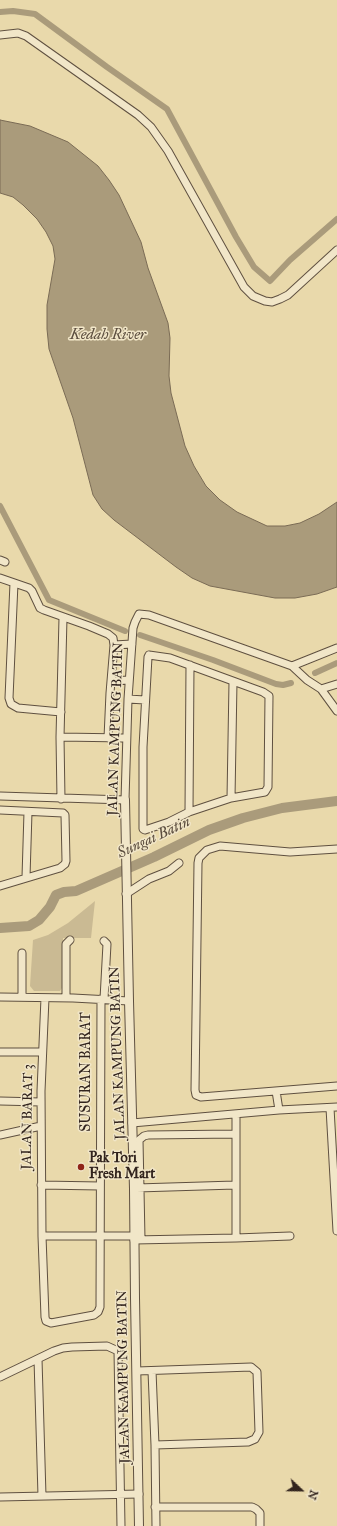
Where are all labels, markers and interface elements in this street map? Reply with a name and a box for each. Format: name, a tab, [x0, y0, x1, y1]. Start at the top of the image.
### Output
water label: Kedah River	[70, 326, 146, 344]
street label: JALAN KAMPUNG BATIN	[105, 642, 127, 816]
water label: Sungai Batin	[115, 813, 193, 863]
street label: JALAN KAMPUNG BATIN	[107, 966, 129, 1140]
street label: SUSURAN BARAT	[79, 1012, 95, 1132]
street label: JALAN BARAT 3	[19, 1064, 37, 1170]
place label: Pak Tori Fresh Mart	[89, 1151, 155, 1184]
marker: Pak Tori Fresh Mart	[76, 1162, 86, 1172]
street label: JALAN KAMPUNG BATIN	[114, 1290, 134, 1464]
north arrow	[281, 1470, 321, 1510]
text: N	[305, 1488, 320, 1501]

